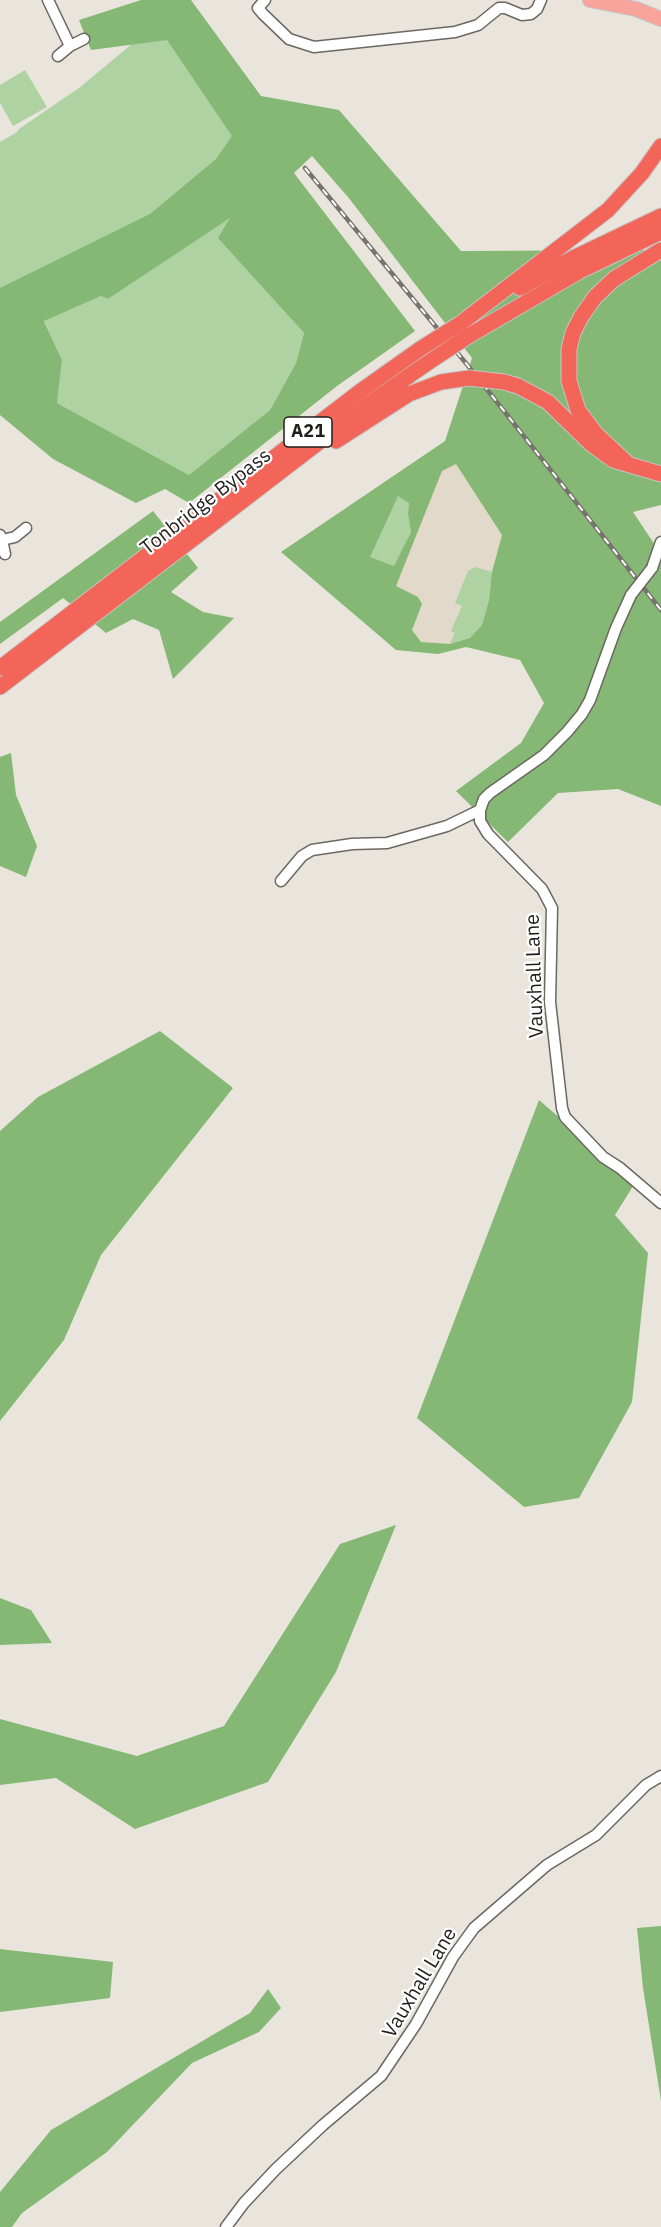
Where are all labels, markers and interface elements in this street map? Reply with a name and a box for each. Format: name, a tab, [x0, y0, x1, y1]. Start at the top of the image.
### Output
road number: A21	[284, 417, 332, 447]
street label: Tonbridge Bypass	[136, 444, 276, 560]
street label: Vauxhall Lane	[521, 913, 549, 1039]
street label: Vauxhall Lane	[378, 1924, 462, 2042]

